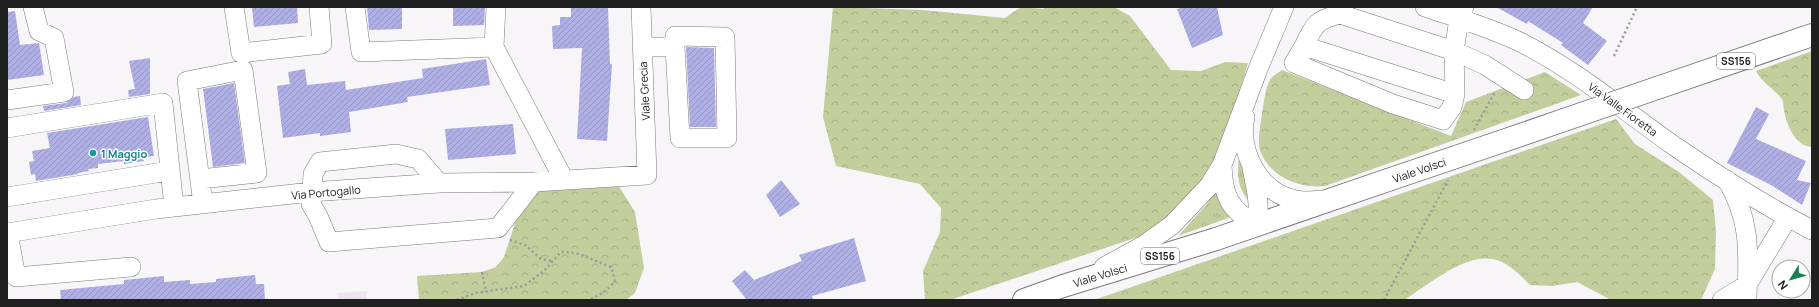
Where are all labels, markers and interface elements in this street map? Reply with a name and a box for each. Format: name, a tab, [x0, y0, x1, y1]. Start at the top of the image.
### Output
road number: SS156	[1717, 53, 1755, 69]
street label: Viale Grecia	[635, 61, 653, 121]
street label: Via Valle Fioretta	[1585, 79, 1661, 139]
place label: 1 Maggio	[101, 146, 147, 161]
marker: 1 Maggio	[88, 148, 98, 158]
street label: Viale Volsci	[1390, 154, 1448, 186]
street label: Via Portogallo	[291, 181, 362, 202]
road number: SS156	[1141, 248, 1179, 264]
north arrow	[1771, 259, 1811, 299]
street label: Viale Volsci	[1071, 260, 1129, 290]
text: N	[1774, 278, 1791, 293]

